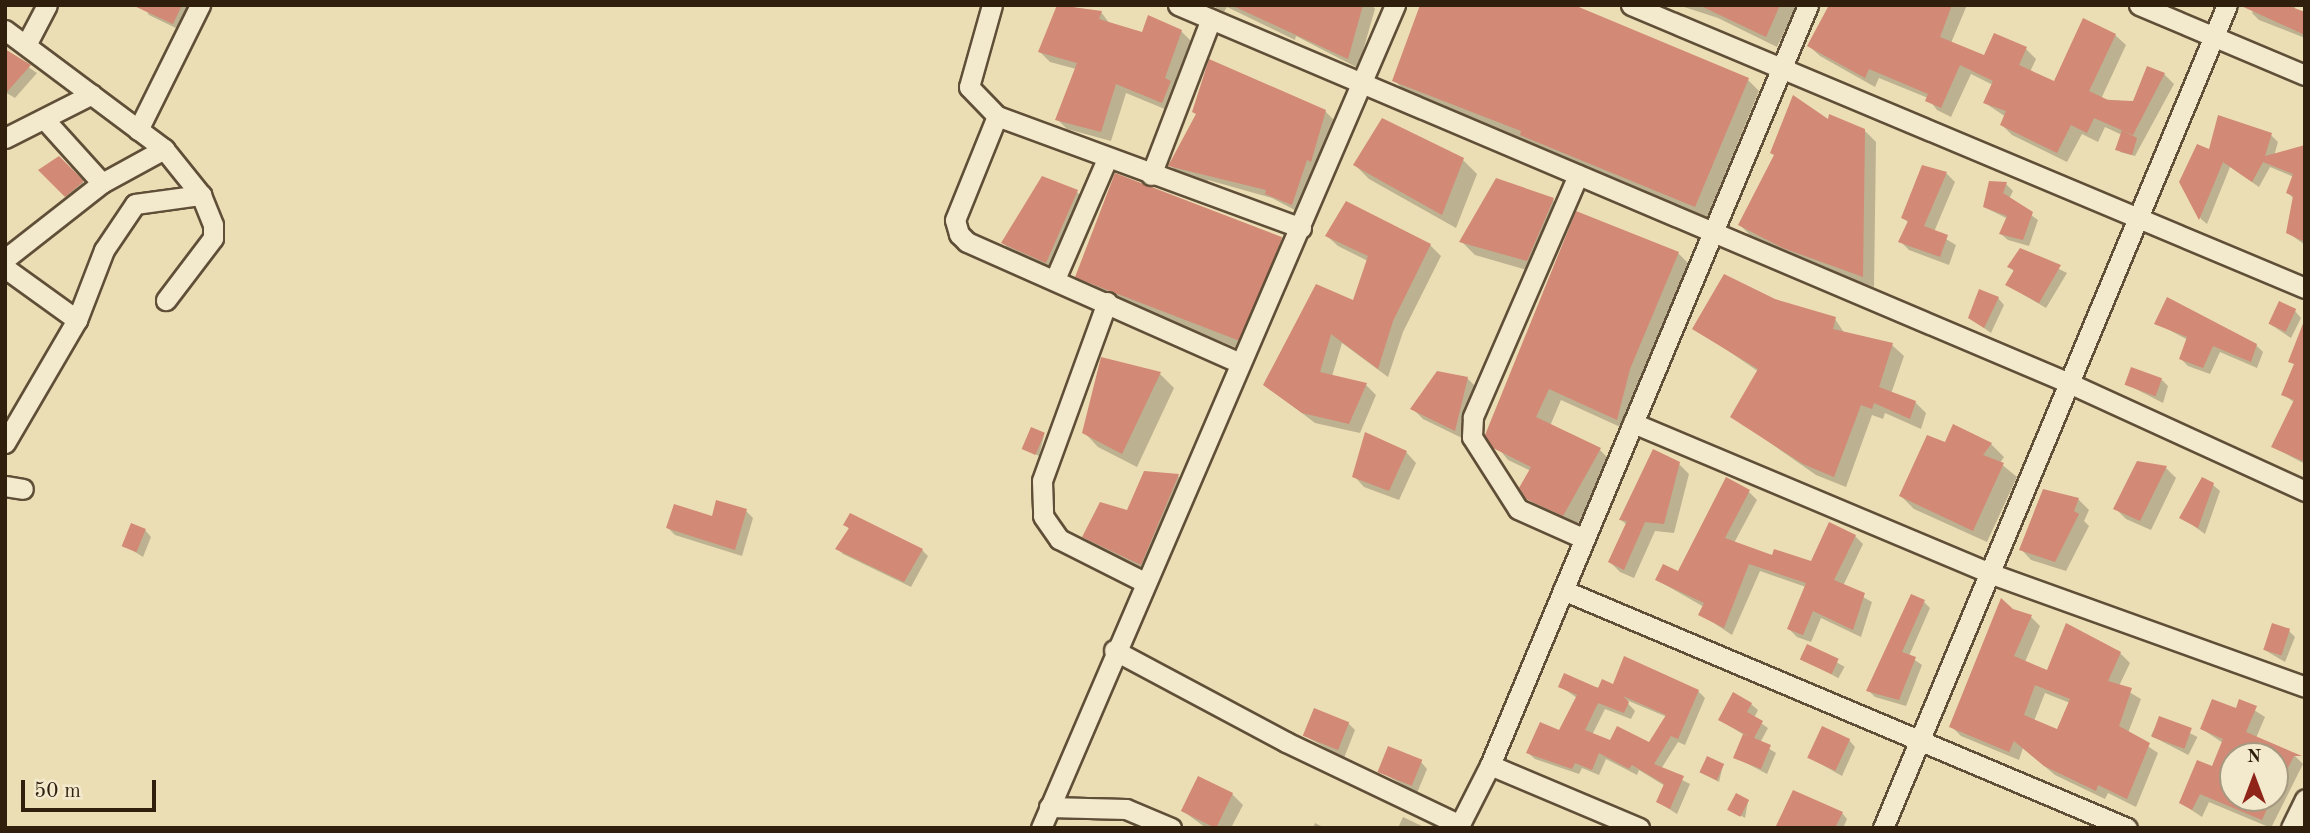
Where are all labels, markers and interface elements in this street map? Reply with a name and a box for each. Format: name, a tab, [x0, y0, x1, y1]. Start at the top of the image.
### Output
north arrow	[2219, 742, 2289, 812]
text: N	[2247, 748, 2261, 767]
scale bar	[24, 766, 159, 810]
text: 50 m	[34, 781, 81, 802]

